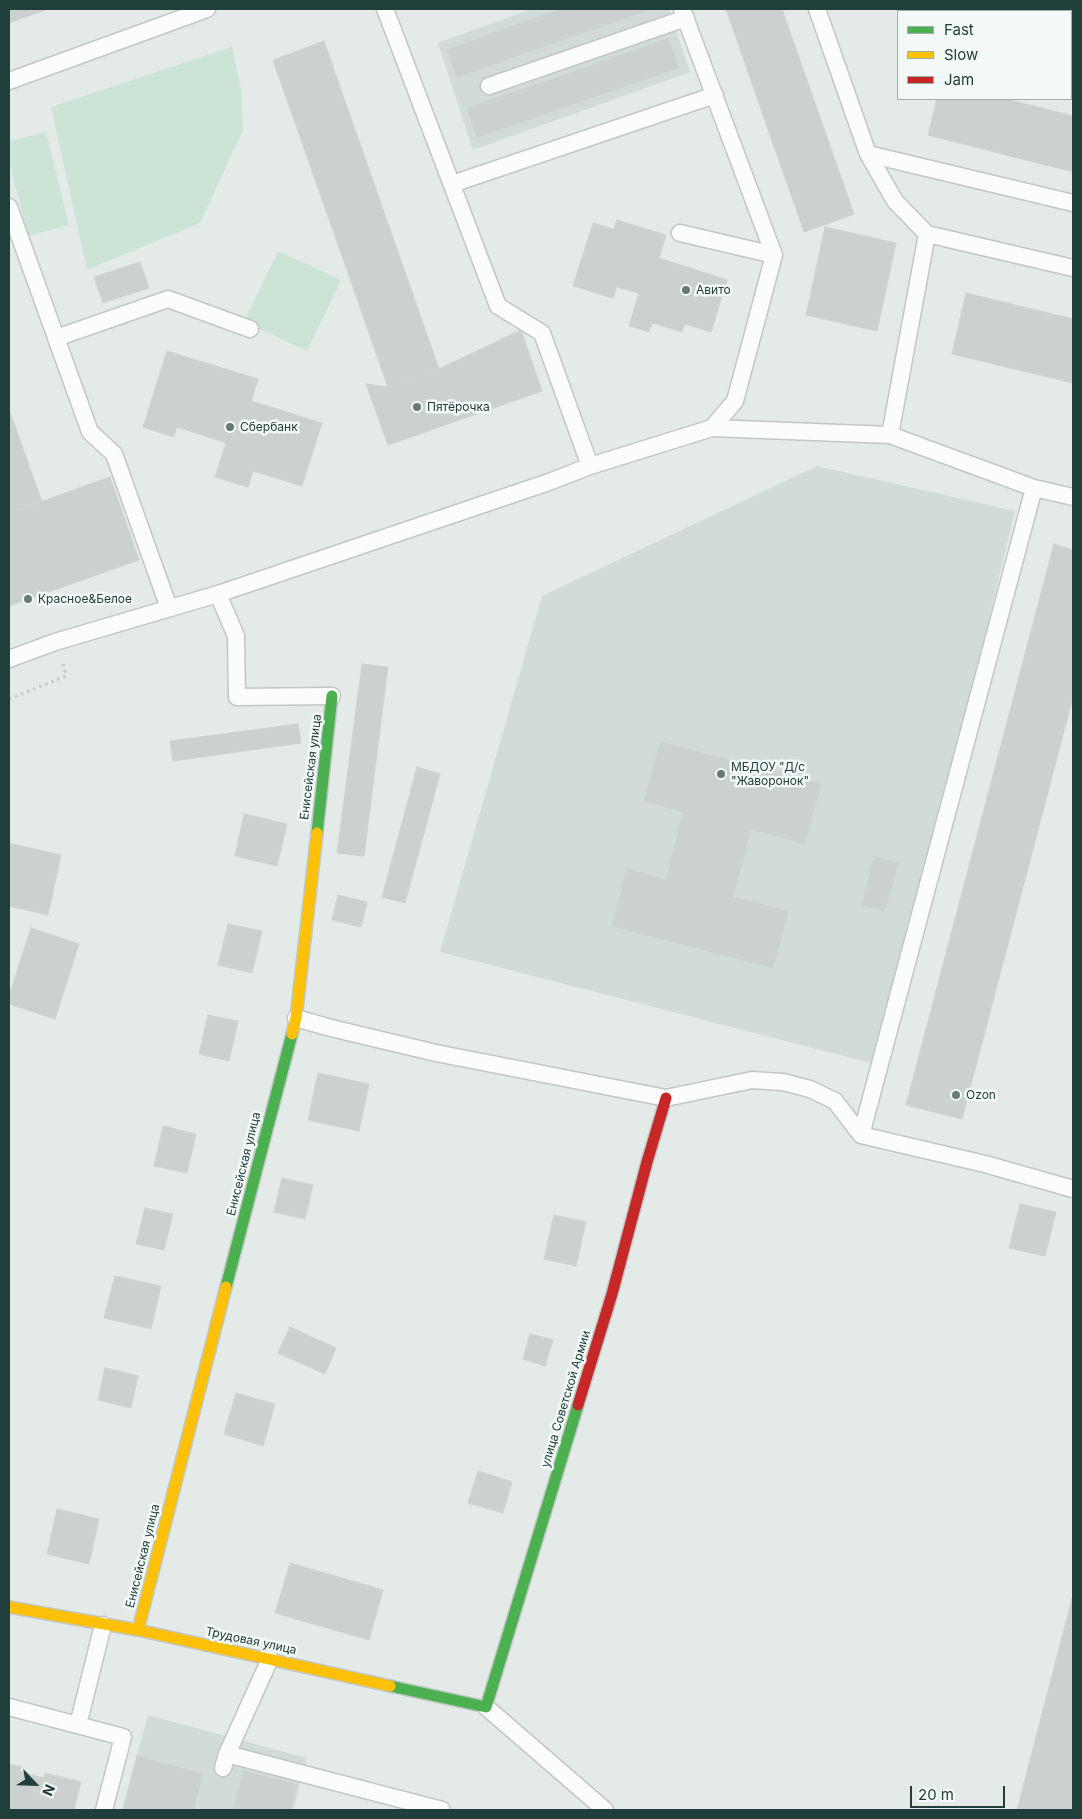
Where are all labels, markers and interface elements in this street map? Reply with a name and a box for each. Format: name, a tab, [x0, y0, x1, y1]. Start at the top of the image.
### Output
legend	[897, 10, 1072, 100]
text: Fast	[944, 20, 974, 39]
text: Slow	[944, 45, 978, 64]
text: Jam	[944, 70, 974, 89]
place label: Авито	[696, 283, 731, 297]
marker: Авито	[680, 284, 692, 296]
place label: Пятёрочка	[427, 400, 490, 414]
marker: Пятёрочка	[411, 401, 423, 413]
place label: Сбербанк	[240, 420, 298, 434]
marker: Сбербанк	[224, 421, 236, 433]
place label: Красное&Белое	[38, 592, 132, 606]
marker: Красное&Белое	[22, 593, 34, 605]
street label: Енисейская улица	[297, 713, 325, 821]
place label: МБДОУ "Д/с "Жаворонок"	[731, 760, 809, 788]
marker: МБДОУ "Д/с "Жаворонок"	[715, 768, 727, 780]
place label: Ozon	[966, 1088, 996, 1102]
marker: Ozon	[950, 1089, 962, 1101]
street label: Енисейская улица	[224, 1111, 264, 1217]
street label: улица Советской Армии	[538, 1329, 594, 1469]
street label: Енисейская улица	[123, 1503, 163, 1609]
street label: Трудовая улица	[204, 1624, 298, 1658]
north arrow	[10, 1759, 60, 1809]
scale bar	[912, 1776, 1007, 1808]
text: N	[39, 1782, 59, 1799]
text: 20 m	[918, 1785, 954, 1804]

